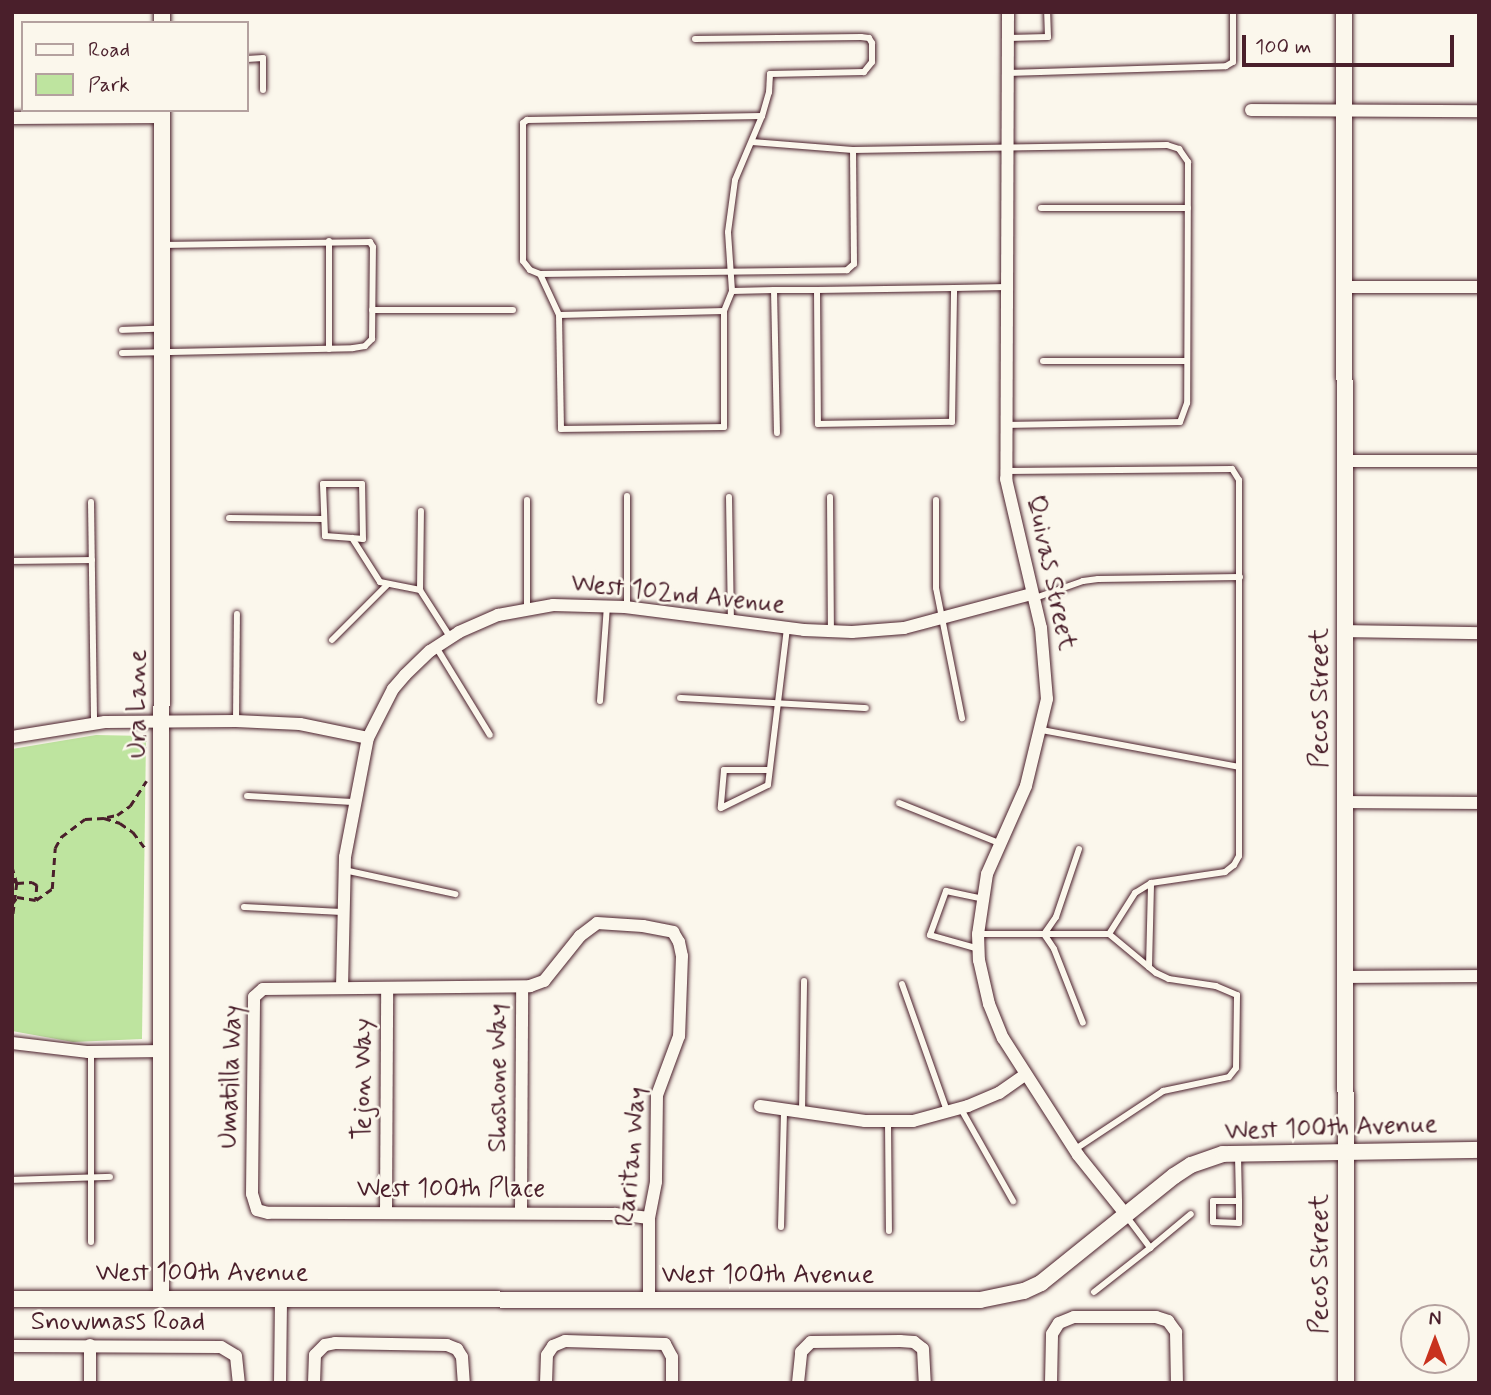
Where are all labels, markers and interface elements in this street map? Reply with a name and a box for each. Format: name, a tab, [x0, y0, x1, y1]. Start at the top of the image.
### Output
legend	[21, 21, 248, 112]
scale bar	[1246, 21, 1458, 65]
text: 100 m	[1255, 33, 1311, 61]
text: Road	[88, 36, 130, 64]
text: Park	[88, 71, 130, 99]
street label: Quivas Street	[1018, 493, 1082, 653]
street label: West 102nd Avenue	[568, 568, 788, 622]
street label: Pecos Street	[1305, 628, 1337, 768]
street label: Ura Lane	[123, 653, 155, 755]
street label: Umatilla Way	[214, 1002, 250, 1152]
street label: Shoshone Way	[483, 1002, 515, 1154]
street label: Tejon Way	[348, 1018, 380, 1140]
street label: Raritan Way	[611, 1084, 655, 1230]
street label: West 100th Avenue	[1224, 1110, 1438, 1148]
street label: West 100th Place	[357, 1174, 545, 1206]
street label: Pecos Street	[1305, 1194, 1337, 1334]
street label: West 100th Avenue	[96, 1258, 308, 1290]
street label: West 100th Avenue	[662, 1260, 874, 1292]
north arrow	[1400, 1304, 1470, 1374]
street label: Snowmass Road	[31, 1307, 205, 1339]
text: N	[1429, 1307, 1441, 1332]

